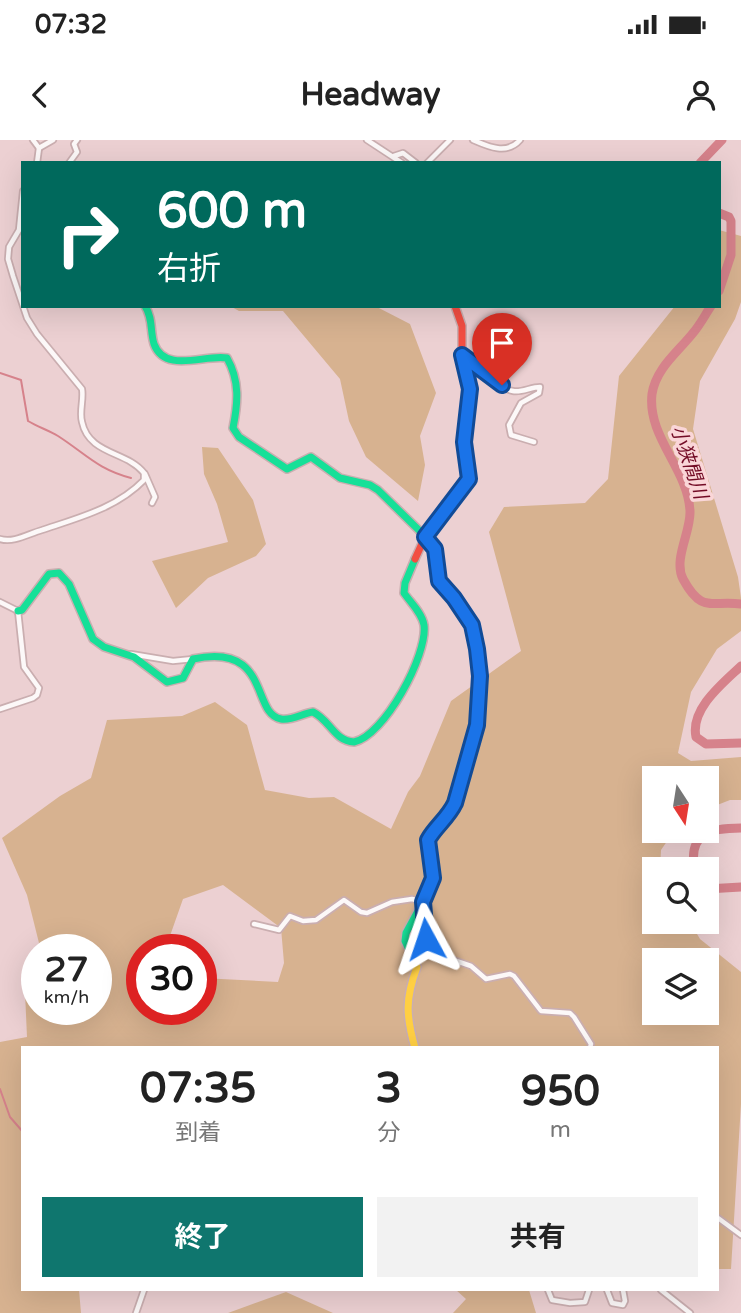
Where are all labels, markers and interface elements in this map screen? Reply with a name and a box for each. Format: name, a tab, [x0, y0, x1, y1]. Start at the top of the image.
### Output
text: 07:32	[35, 9, 107, 40]
icon: back	[21, 76, 59, 114]
text: Headway	[300, 76, 441, 114]
icon: person	[682, 76, 720, 114]
text: 600 m	[157, 182, 307, 241]
icon: right	[42, 189, 133, 280]
text: 右折	[157, 250, 221, 288]
pin	[472, 313, 532, 385]
icon: arrive	[483, 324, 521, 362]
water label: 小狭間川	[666, 423, 712, 504]
north arrow	[642, 766, 719, 844]
map controls	[642, 766, 719, 1025]
button: search	[642, 857, 719, 934]
position arrow	[389, 902, 463, 976]
speed limit sign: 30	[126, 934, 217, 1025]
button: layers	[642, 948, 719, 1025]
text: 27	[45, 949, 88, 991]
text: km/h	[44, 986, 89, 1008]
text: 07:35	[140, 1063, 256, 1114]
text: 3	[375, 1063, 402, 1114]
text: 950	[521, 1066, 600, 1117]
text: m	[550, 1116, 571, 1144]
text: 到着	[175, 1119, 221, 1147]
text: 分	[377, 1119, 400, 1147]
button: 終了	[42, 1197, 363, 1277]
button: 共有	[377, 1197, 698, 1277]

